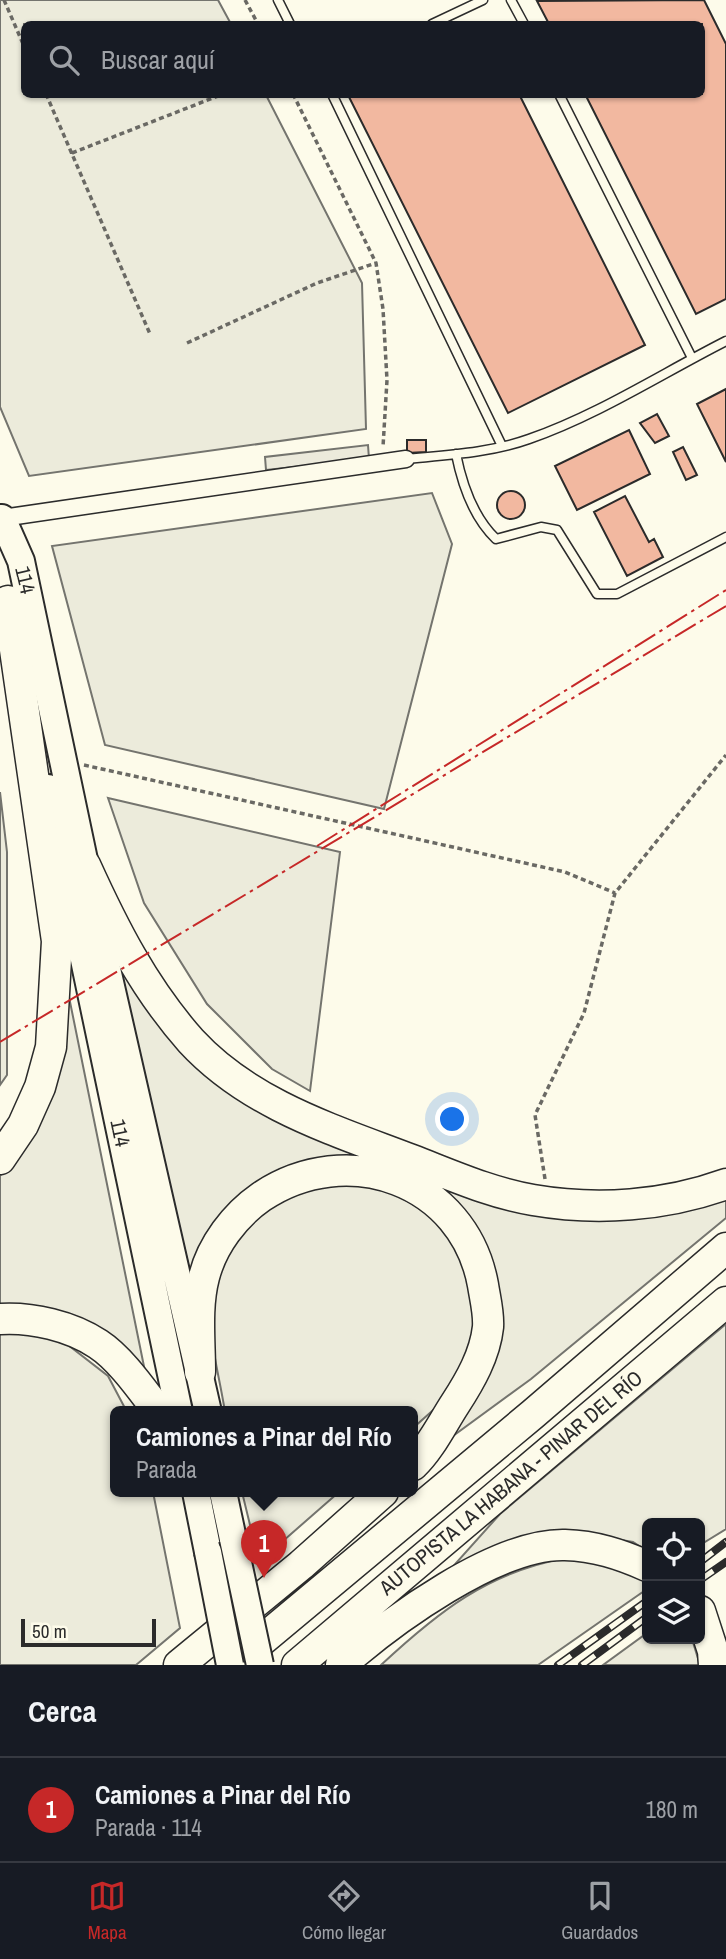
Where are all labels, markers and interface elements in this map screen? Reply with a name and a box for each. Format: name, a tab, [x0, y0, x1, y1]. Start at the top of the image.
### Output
search box	[21, 21, 705, 98]
icon: search	[45, 41, 83, 79]
text: Buscar aquí	[101, 42, 215, 77]
street label: 114	[8, 563, 43, 597]
your location	[435, 1102, 469, 1136]
street label: 114	[103, 1116, 138, 1150]
street label: AUTOPISTA LA HABANA - PINAR DEL RÍO	[372, 1364, 649, 1602]
popup	[110, 1406, 418, 1497]
text: Camiones a Pinar del Río	[136, 1419, 392, 1454]
text: Parada	[136, 1454, 197, 1485]
map controls	[642, 1518, 705, 1644]
button: locate	[642, 1518, 705, 1581]
pin: 1	[241, 1520, 287, 1578]
button: layers	[642, 1581, 705, 1644]
scale bar	[21, 1616, 156, 1648]
text: 50 m	[32, 1618, 67, 1644]
text: Cerca	[28, 1691, 96, 1731]
text: Camiones a Pinar del Río	[95, 1777, 351, 1812]
text: 1	[46, 1794, 56, 1825]
text: 180 m	[646, 1794, 698, 1825]
text: Parada · 114	[95, 1812, 202, 1843]
tab: Mapa	[88, 1877, 127, 1945]
tab: Cómo llegar	[302, 1877, 386, 1945]
tab: Guardados	[561, 1877, 638, 1945]

